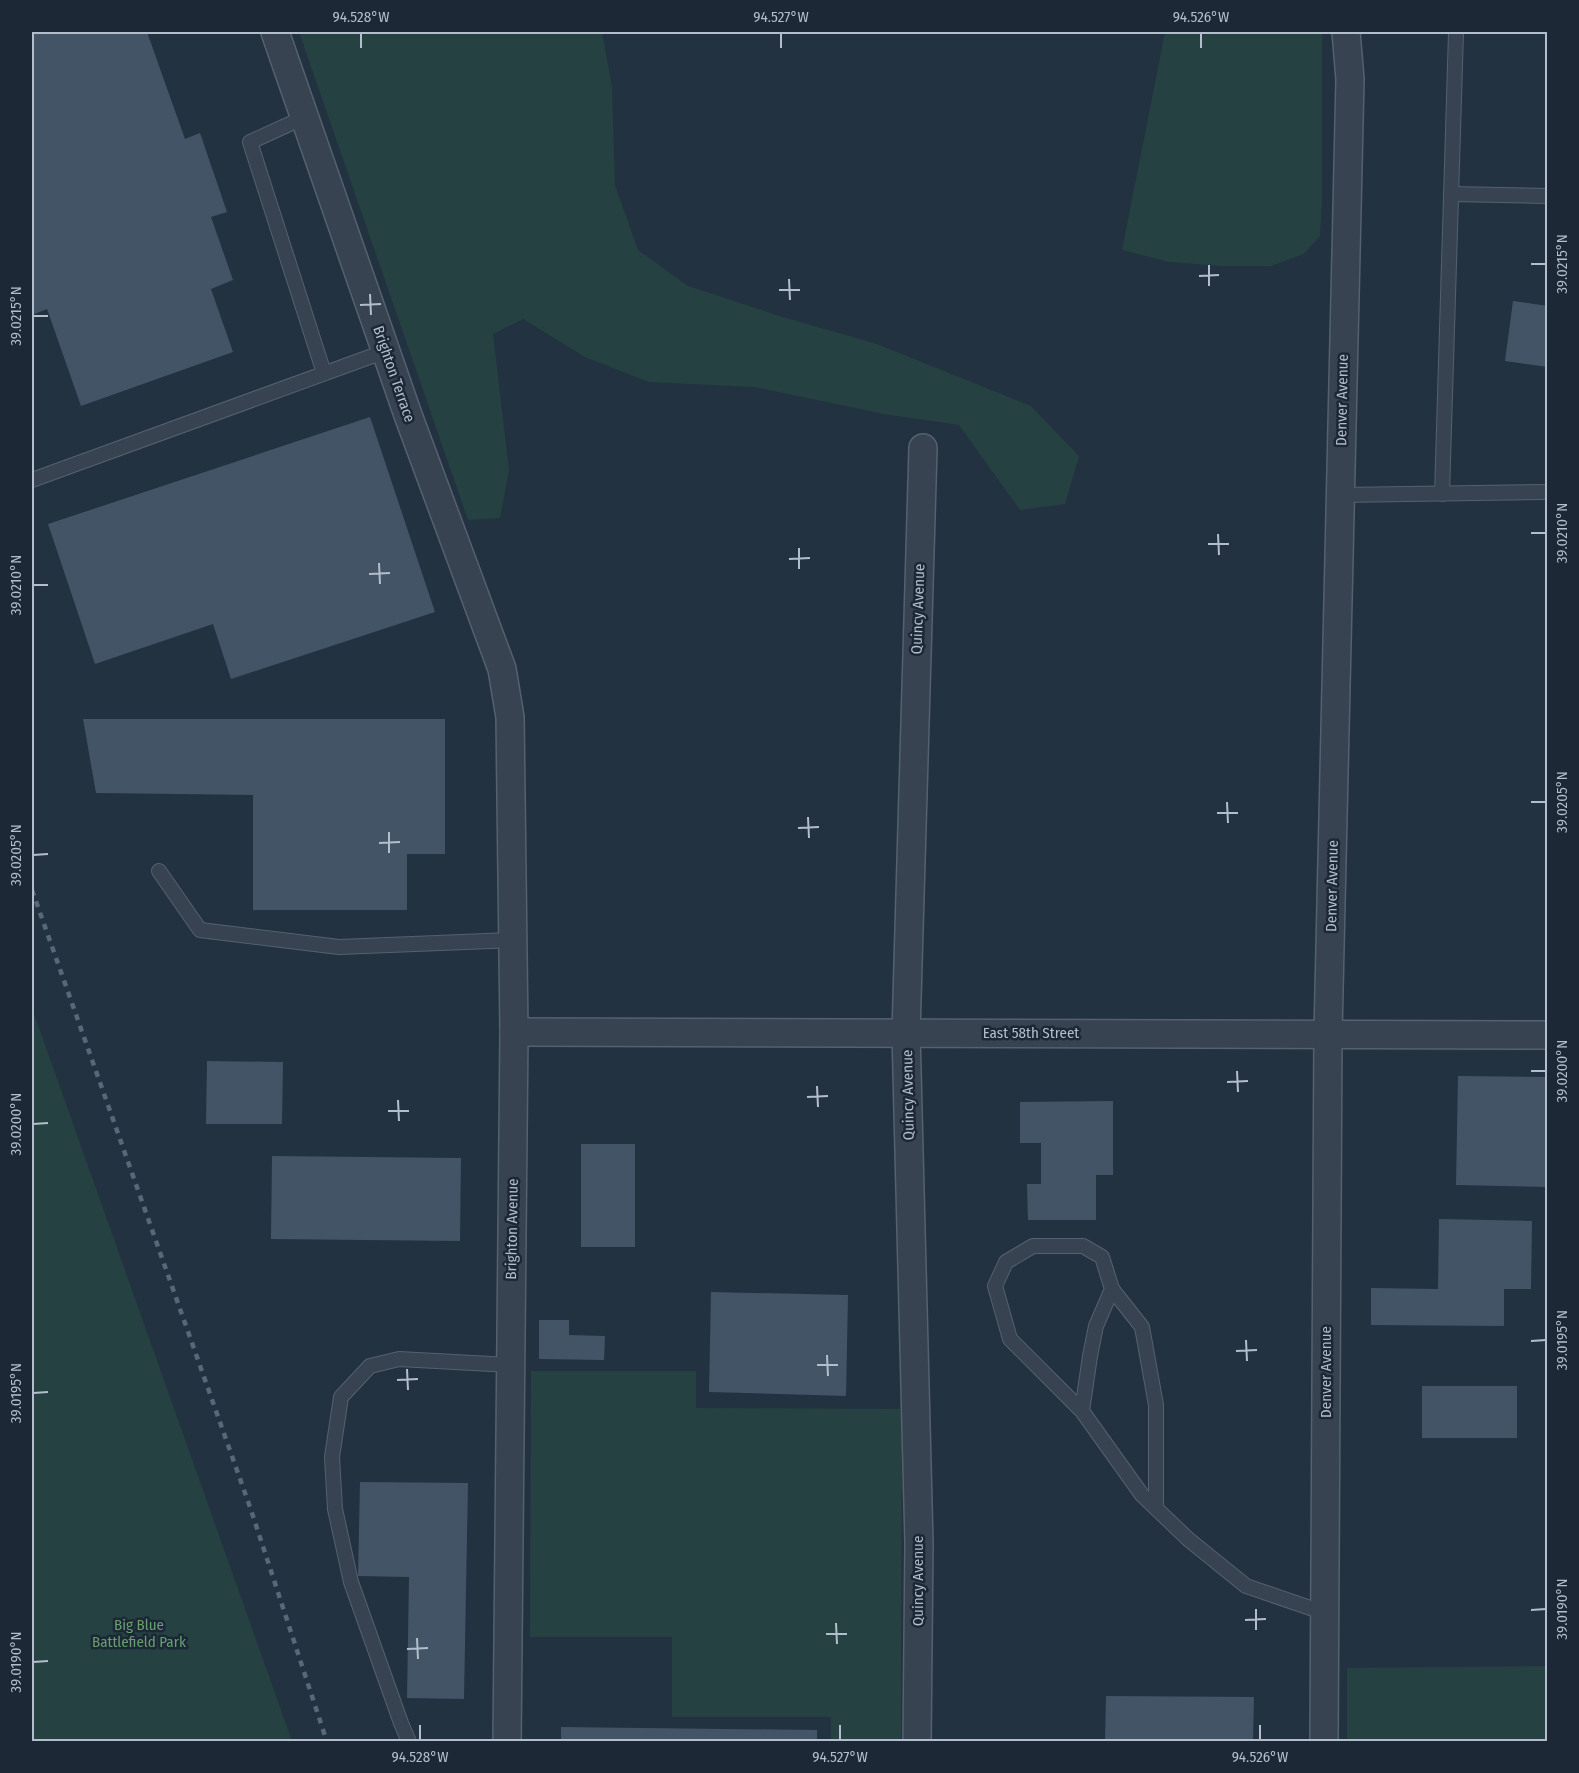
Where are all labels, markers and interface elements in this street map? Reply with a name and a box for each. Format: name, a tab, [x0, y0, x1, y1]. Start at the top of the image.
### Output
text: 94.528°W	[333, 8, 389, 26]
text: 94.527°W	[753, 8, 809, 26]
text: 94.526°W	[1173, 8, 1229, 26]
text: 39.0215°N	[1553, 234, 1571, 294]
text: 39.0215°N	[7, 286, 25, 346]
street label: Brighton Terrace	[369, 324, 419, 424]
street label: Denver Avenue	[1332, 354, 1352, 446]
text: 39.0210°N	[1553, 503, 1571, 563]
text: 39.0210°N	[7, 555, 25, 615]
street label: Quincy Avenue	[907, 563, 929, 655]
text: 39.0205°N	[1553, 771, 1571, 833]
text: 39.0205°N	[7, 824, 25, 886]
street label: Denver Avenue	[1322, 840, 1342, 932]
street label: East 58th Street	[983, 1024, 1079, 1042]
text: 39.0200°N	[1553, 1040, 1571, 1102]
street label: Quincy Avenue	[898, 1050, 918, 1140]
text: 39.0200°N	[7, 1093, 25, 1155]
street label: Brighton Avenue	[502, 1178, 522, 1280]
text: 39.0195°N	[1553, 1310, 1571, 1370]
street label: Denver Avenue	[1317, 1326, 1335, 1418]
text: 39.0195°N	[7, 1363, 25, 1423]
street label: Quincy Avenue	[909, 1536, 927, 1626]
text: 39.0190°N	[1553, 1578, 1571, 1640]
park label: Big Blue Battlefield Park	[92, 1616, 186, 1651]
text: 39.0190°N	[7, 1631, 25, 1693]
text: 94.528°W	[392, 1748, 448, 1766]
text: 94.527°W	[812, 1748, 868, 1766]
text: 94.526°W	[1232, 1748, 1288, 1766]

